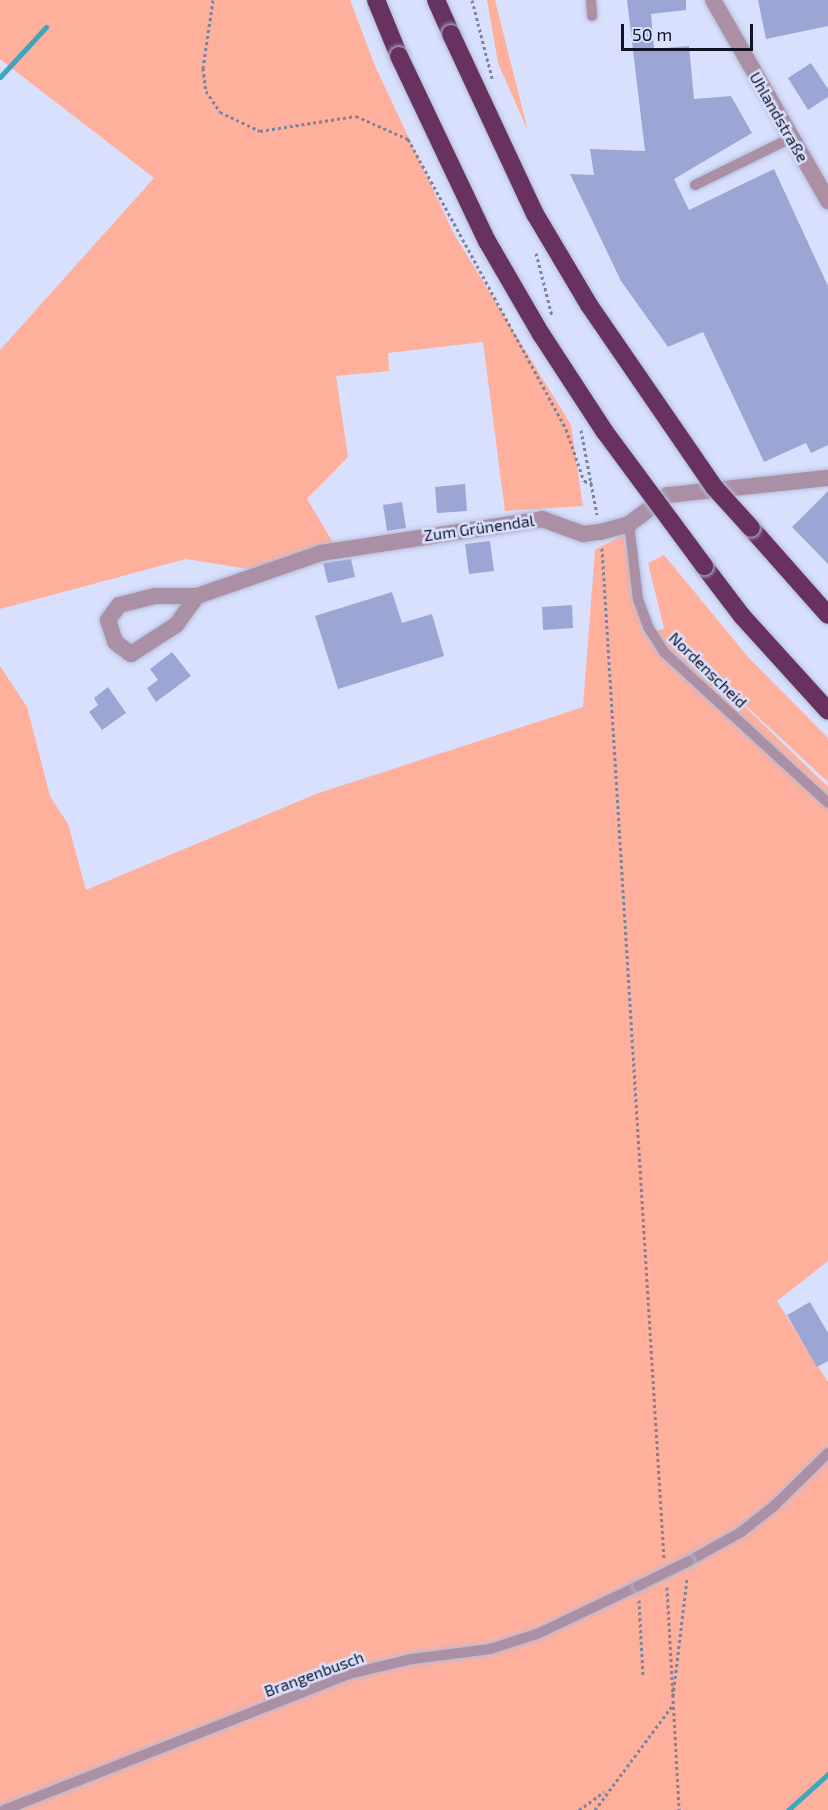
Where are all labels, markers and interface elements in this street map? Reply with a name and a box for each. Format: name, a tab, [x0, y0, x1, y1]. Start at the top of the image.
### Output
scale bar	[624, 12, 756, 50]
text: 50 m	[632, 23, 672, 45]
street label: Uhlandstraße	[745, 69, 813, 165]
street label: Zum Grünendal	[423, 511, 535, 545]
street label: Nordenscheid	[665, 628, 751, 712]
street label: Brangenbusch	[262, 1647, 366, 1701]

